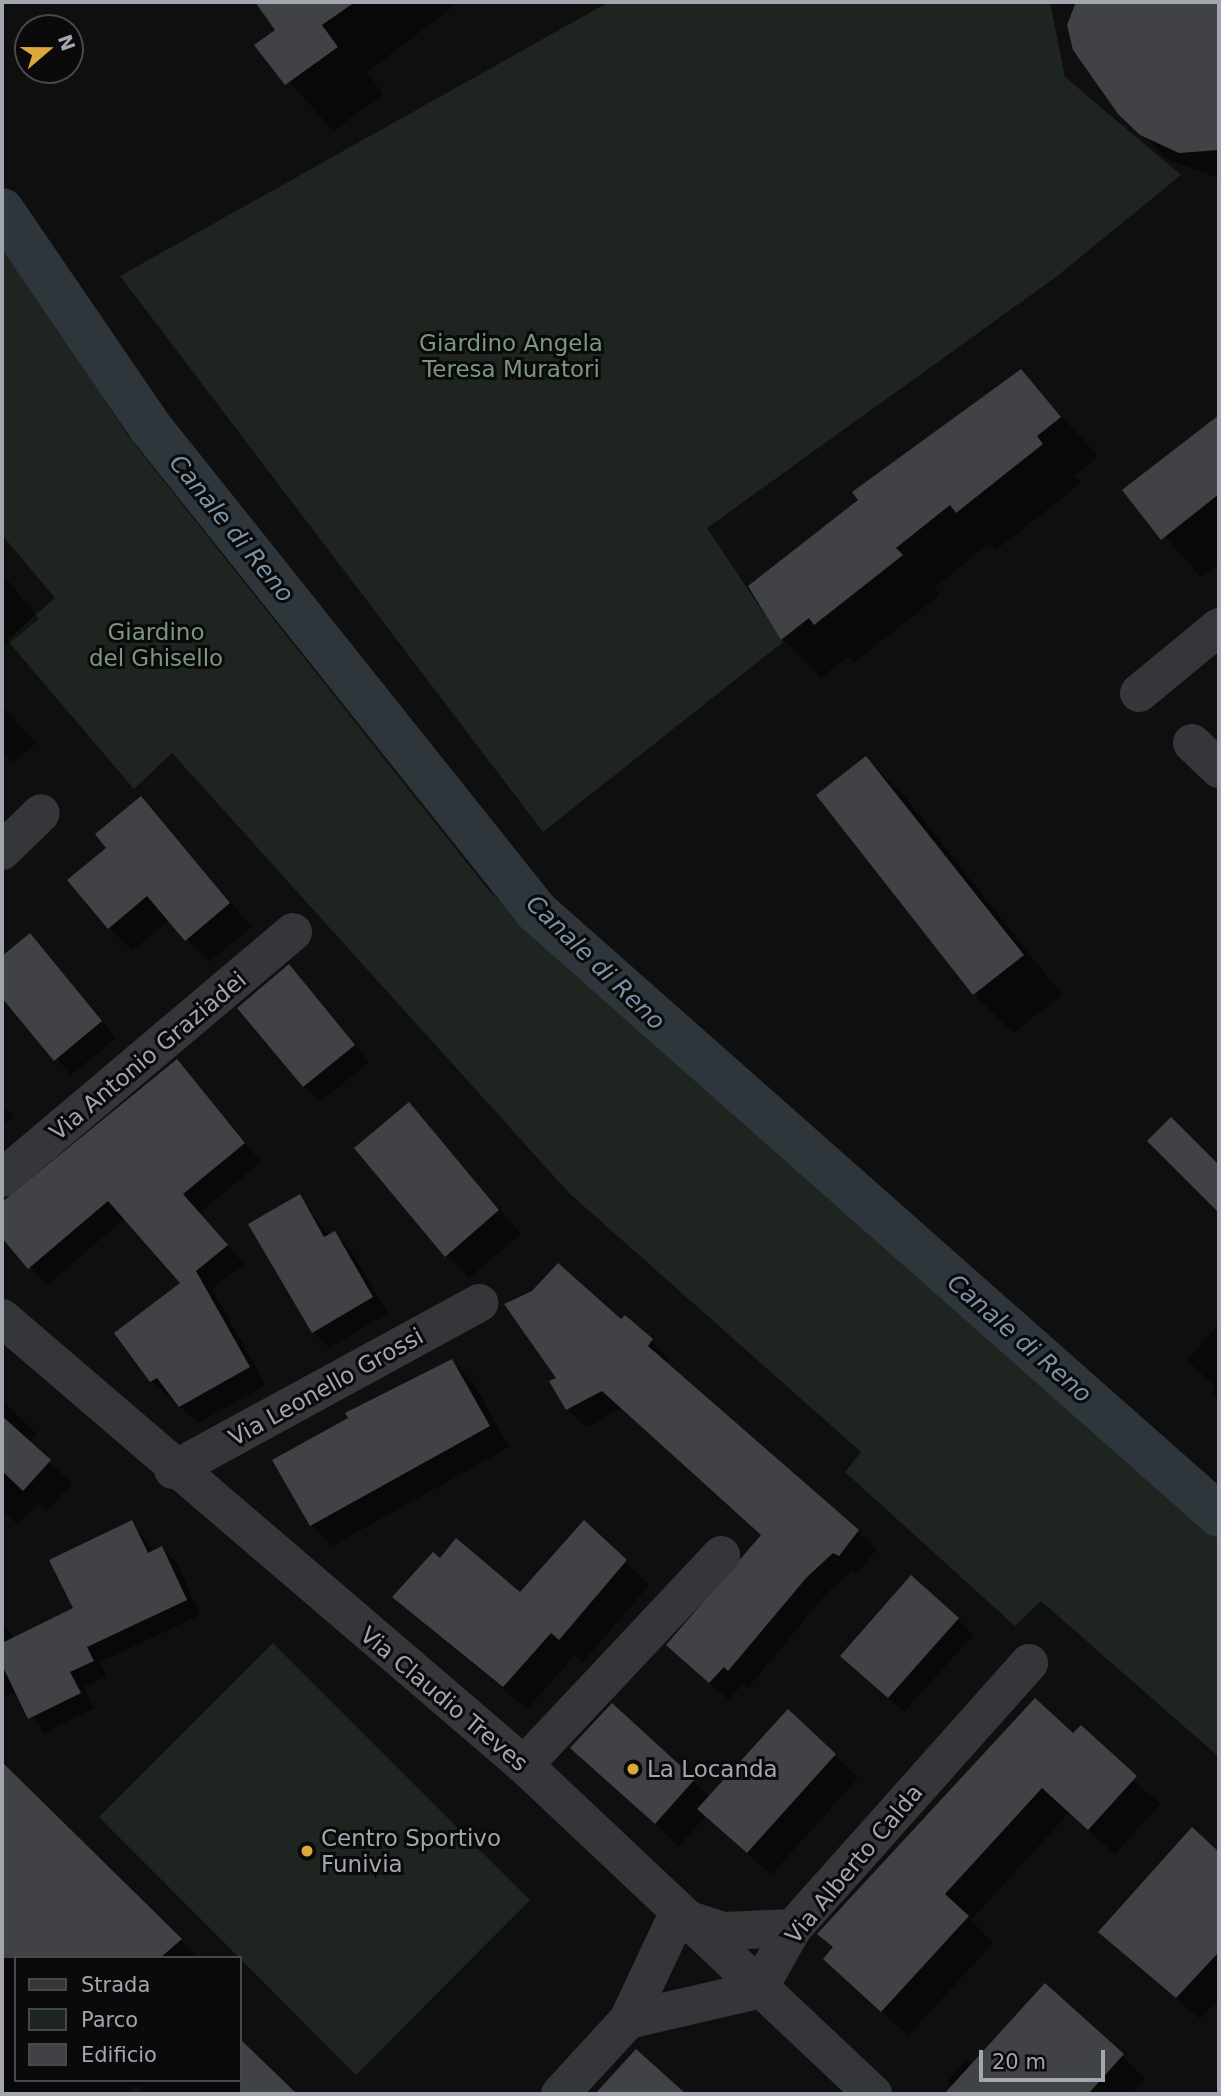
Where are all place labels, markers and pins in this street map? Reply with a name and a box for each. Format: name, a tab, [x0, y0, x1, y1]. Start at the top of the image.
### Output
place label: La Locanda	[647, 1755, 778, 1783]
marker: La Locanda	[625, 1761, 641, 1777]
place label: Centro Sportivo Funivia	[321, 1824, 501, 1878]
marker: Centro Sportivo Funivia	[299, 1843, 315, 1859]

